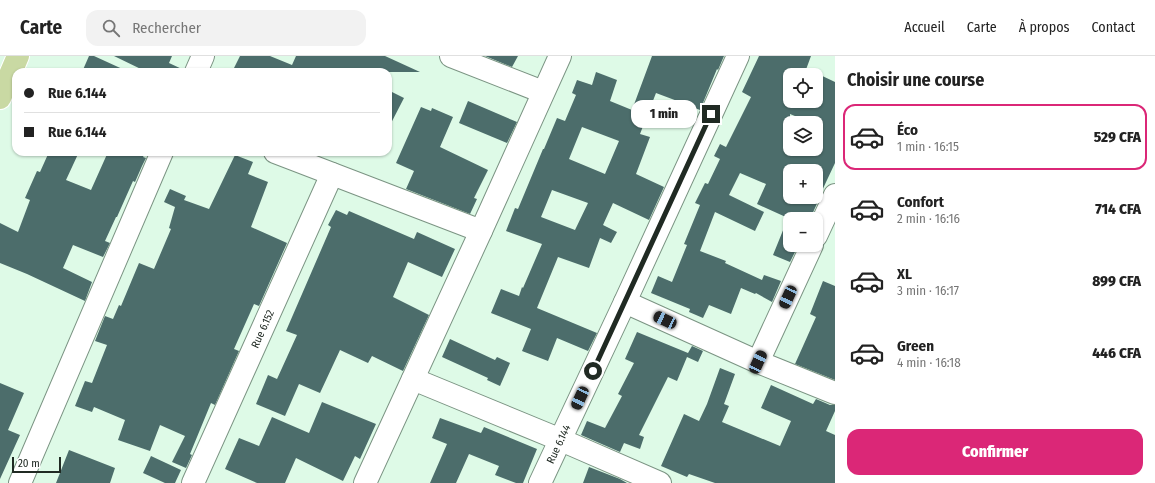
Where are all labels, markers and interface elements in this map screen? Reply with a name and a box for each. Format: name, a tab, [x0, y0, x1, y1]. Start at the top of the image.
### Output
search box	[86, 10, 366, 46]
text: Carte	[20, 16, 62, 39]
icon: search	[100, 17, 122, 39]
text: Rechercher	[132, 19, 201, 37]
text: Accueil	[904, 19, 945, 36]
text: Carte	[967, 19, 997, 36]
text: À propos	[1019, 19, 1070, 36]
text: Contact	[1092, 19, 1135, 36]
map controls	[783, 68, 823, 252]
button: locate	[783, 68, 823, 108]
text: Choisir une course	[847, 69, 984, 91]
text: Rue 6.144	[48, 84, 107, 102]
callout: 1 min	[631, 100, 697, 128]
route end	[702, 105, 720, 123]
text: 1 min	[650, 106, 678, 121]
button: layers	[783, 116, 823, 156]
icon: car	[849, 119, 885, 155]
text: Éco	[897, 121, 918, 139]
text: Rue 6.144	[48, 123, 107, 141]
text: 529 CFA	[1094, 128, 1141, 146]
text: 1 min · 16:15	[897, 139, 959, 154]
button: +	[783, 164, 823, 204]
icon: car	[849, 191, 885, 227]
text: Confort	[897, 193, 944, 211]
text: 714 CFA	[1095, 200, 1141, 218]
text: 2 min · 16:16	[897, 211, 960, 226]
button: −	[783, 212, 823, 252]
icon: car	[849, 263, 885, 299]
text: XL	[897, 265, 912, 283]
text: 899 CFA	[1092, 272, 1141, 290]
text: 3 min · 16:17	[897, 283, 959, 298]
car	[777, 284, 799, 310]
street label: Rue 6.152	[249, 308, 277, 350]
car	[652, 309, 678, 331]
icon: car	[849, 335, 885, 371]
text: Green	[897, 337, 934, 355]
text: 446 CFA	[1092, 344, 1141, 362]
car	[747, 349, 769, 375]
text: 4 min · 16:18	[897, 355, 961, 370]
route start	[584, 362, 602, 380]
car	[569, 385, 591, 411]
street label: Rue 6.144	[544, 422, 574, 466]
button: Confirmer	[847, 429, 1143, 475]
scale bar	[12, 455, 61, 474]
text: 20 m	[18, 457, 40, 470]

